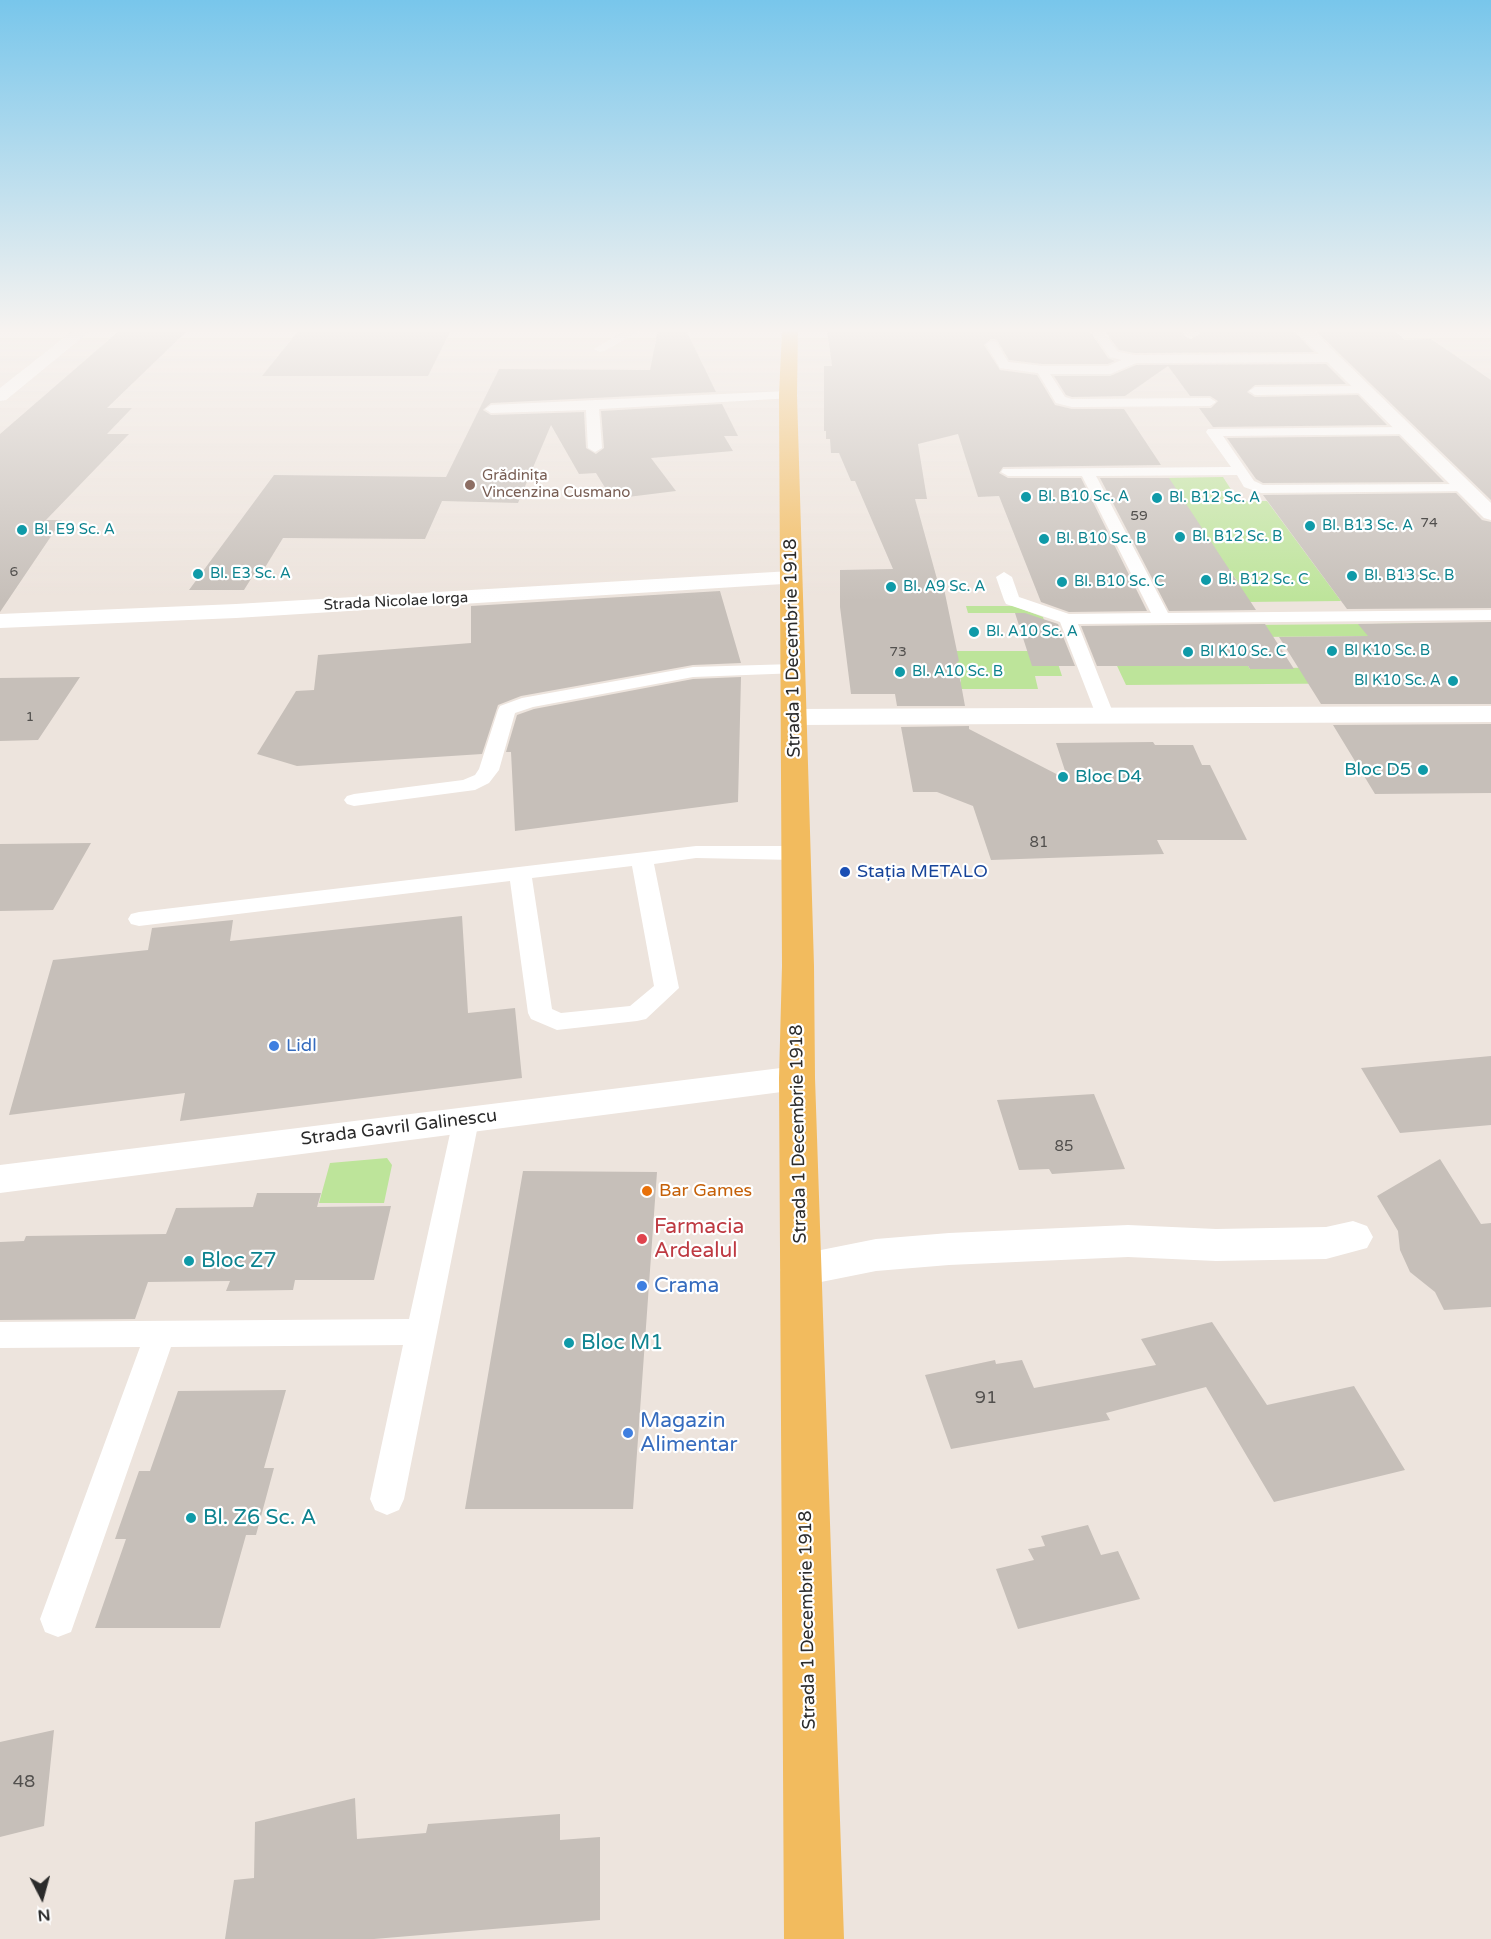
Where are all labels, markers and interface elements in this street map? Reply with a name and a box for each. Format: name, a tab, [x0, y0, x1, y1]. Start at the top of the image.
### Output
place label: Grădinița Vincenzina Cusmano	[482, 467, 630, 502]
marker: Grădinița Vincenzina Cusmano	[463, 478, 477, 492]
place label: Bl. B10 Sc. A	[1038, 488, 1129, 506]
place label: Bl. B12 Sc. A	[1169, 489, 1260, 507]
marker: Bl. B10 Sc. A	[1019, 490, 1033, 504]
marker: Bl. B12 Sc. A	[1150, 491, 1164, 505]
house number: 59	[1130, 508, 1148, 524]
house number: 74	[1420, 515, 1438, 531]
place label: Bl. B13 Sc. A	[1322, 517, 1413, 535]
marker: Bl. B13 Sc. A	[1303, 519, 1317, 533]
place label: Bl. E9 Sc. A	[34, 521, 115, 539]
marker: Bl. E9 Sc. A	[15, 523, 29, 537]
place label: Bl. B12 Sc. B	[1192, 528, 1282, 546]
place label: Bl. B10 Sc. B	[1056, 530, 1146, 548]
marker: Bl. B12 Sc. B	[1173, 530, 1187, 544]
marker: Bl. B10 Sc. B	[1037, 532, 1051, 546]
street label: Strada 1 Decembrie 1918	[780, 538, 806, 758]
house number: 6	[10, 564, 18, 580]
place label: Bl. E3 Sc. A	[210, 565, 291, 583]
marker: Bl. E3 Sc. A	[191, 567, 205, 581]
place label: Bl. B13 Sc. B	[1364, 567, 1454, 585]
marker: Bl. B13 Sc. B	[1345, 569, 1359, 583]
place label: Bl. B12 Sc. C	[1218, 571, 1308, 589]
place label: Bl. B10 Sc. C	[1074, 573, 1164, 591]
marker: Bl. B12 Sc. C	[1199, 573, 1213, 587]
marker: Bl. B10 Sc. C	[1055, 575, 1069, 589]
place label: Bl. A9 Sc. A	[903, 578, 986, 596]
marker: Bl. A9 Sc. A	[884, 580, 898, 594]
street label: Strada Nicolae Iorga	[323, 589, 469, 615]
place label: Bl. A10 Sc. A	[986, 623, 1078, 641]
marker: Bl. A10 Sc. A	[967, 625, 981, 639]
place label: Bl K10 Sc. B	[1344, 642, 1430, 660]
place label: Bl K10 Sc. C	[1200, 643, 1286, 661]
house number: 73	[889, 644, 907, 660]
marker: Bl K10 Sc. B	[1325, 644, 1339, 658]
marker: Bl K10 Sc. C	[1181, 645, 1195, 659]
place label: Bl. A10 Sc. B	[912, 663, 1003, 681]
marker: Bl. A10 Sc. B	[893, 665, 907, 679]
place label: Bl K10 Sc. A	[1354, 672, 1441, 690]
marker: Bl K10 Sc. A	[1446, 674, 1460, 688]
house number: 1	[26, 709, 34, 725]
place label: Bloc D5	[1344, 759, 1411, 781]
marker: Bloc D5	[1416, 763, 1430, 777]
place label: Bloc D4	[1075, 766, 1142, 788]
marker: Bloc D4	[1056, 770, 1070, 784]
house number: 81	[1030, 834, 1048, 852]
place label: Stația METALO	[857, 861, 988, 883]
marker: Stația METALO	[838, 865, 852, 879]
street label: Strada 1 Decembrie 1918	[786, 1024, 812, 1244]
place label: Lidl	[286, 1035, 317, 1057]
marker: Lidl	[267, 1039, 281, 1053]
street label: Strada Gavril Galinescu	[300, 1105, 498, 1151]
house number: 85	[1055, 1138, 1073, 1156]
place label: Bar Games	[659, 1180, 752, 1202]
marker: Bar Games	[640, 1184, 654, 1198]
place label: Farmacia Ardealul	[654, 1214, 744, 1264]
marker: Farmacia Ardealul	[635, 1232, 649, 1246]
place label: Bloc Z7	[201, 1248, 277, 1274]
marker: Bloc Z7	[182, 1254, 196, 1268]
place label: Crama	[654, 1273, 719, 1299]
marker: Crama	[635, 1279, 649, 1293]
place label: Bloc M1	[581, 1330, 664, 1356]
marker: Bloc M1	[562, 1336, 576, 1350]
house number: 91	[975, 1387, 997, 1409]
place label: Magazin Alimentar	[640, 1408, 738, 1458]
marker: Magazin Alimentar	[621, 1426, 635, 1440]
place label: Bl. Z6 Sc. A	[203, 1505, 316, 1531]
street label: Strada 1 Decembrie 1918	[795, 1510, 821, 1730]
marker: Bl. Z6 Sc. A	[184, 1511, 198, 1525]
house number: 48	[13, 1771, 35, 1793]
north arrow	[12, 1867, 72, 1927]
text: N	[36, 1904, 51, 1926]

